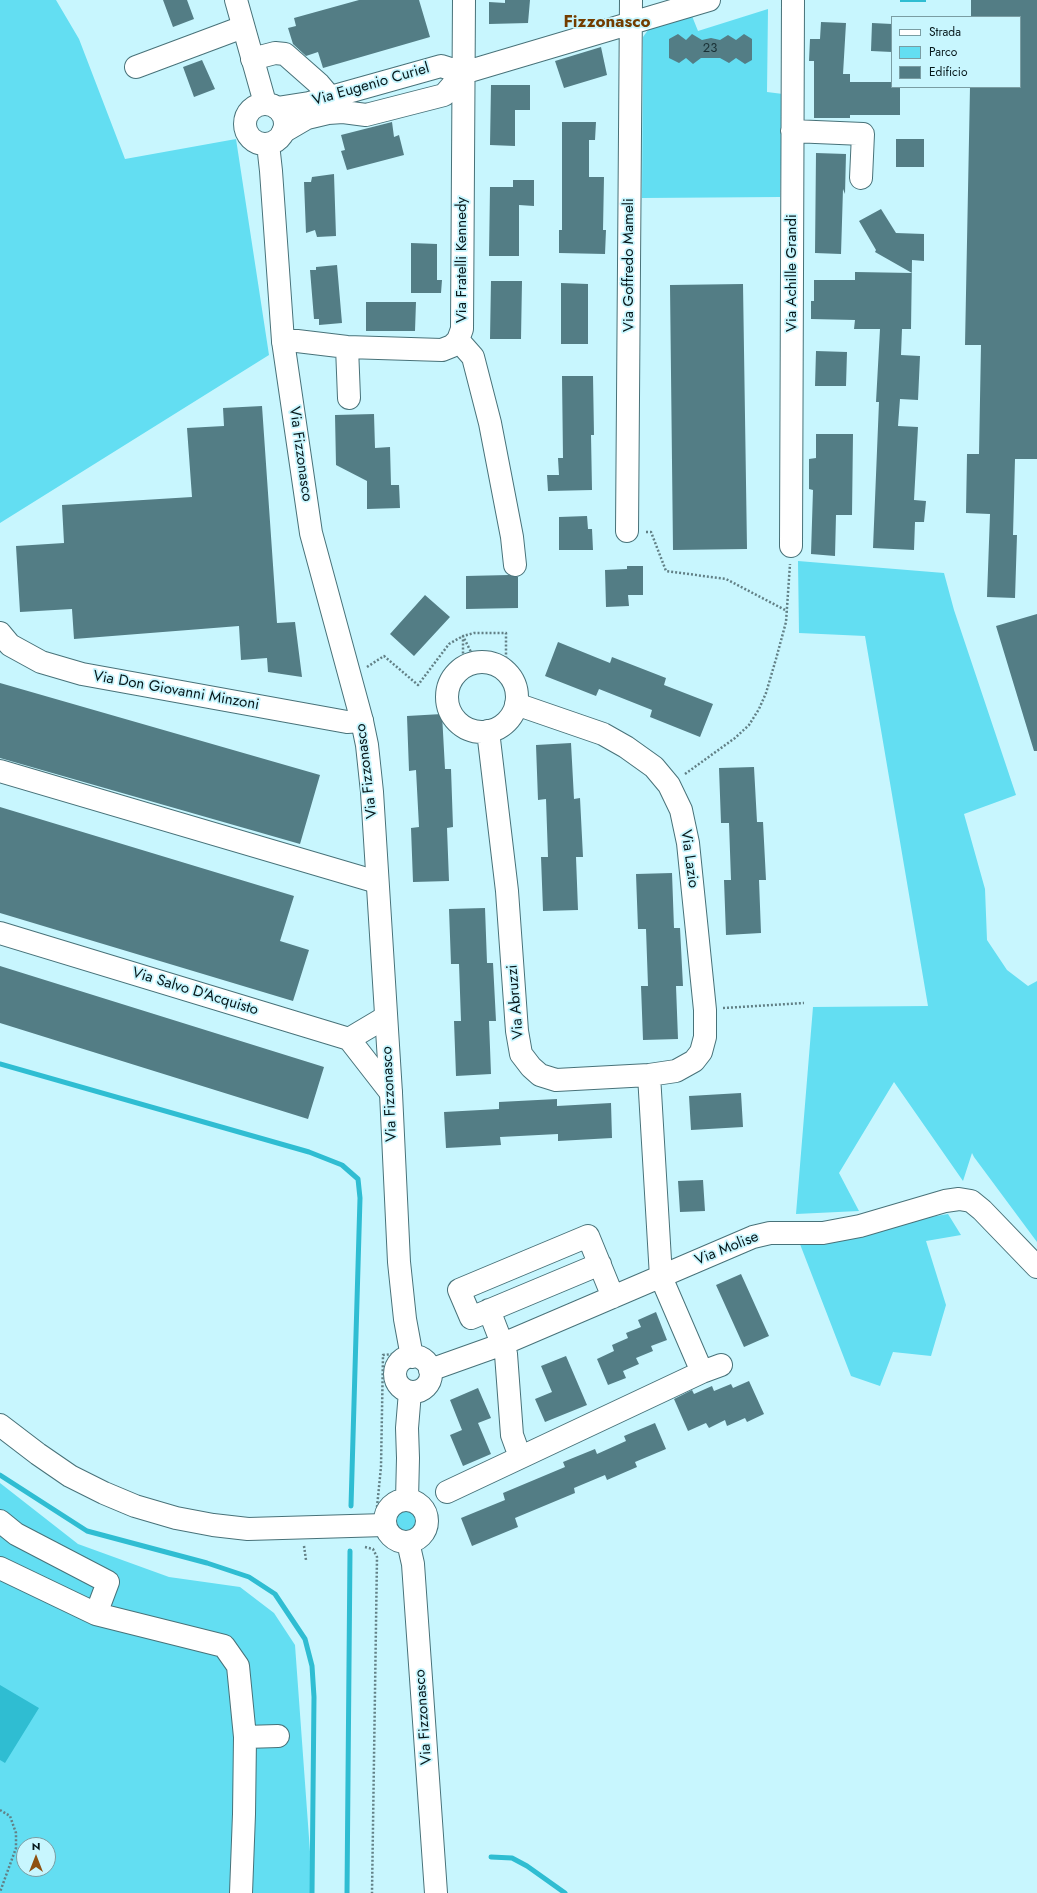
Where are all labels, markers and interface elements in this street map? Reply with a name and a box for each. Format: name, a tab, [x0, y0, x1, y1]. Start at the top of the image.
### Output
district label: Fizzonasco	[563, 13, 651, 33]
legend	[891, 16, 1021, 88]
text: Strada	[929, 23, 961, 41]
house number: 23	[703, 41, 717, 57]
text: Parco	[929, 43, 957, 61]
street label: Via Eugenio Curiel	[310, 60, 432, 110]
text: Edificio	[929, 63, 968, 81]
street label: Via Fratelli Kennedy	[453, 197, 471, 323]
street label: Via Goffredo Mameli	[620, 198, 638, 332]
street label: Via Achille Grandi	[783, 214, 801, 332]
street label: Via Fizzonasco	[284, 405, 316, 503]
street label: Via Don Giovanni Minzoni	[92, 668, 260, 714]
street label: Via Fizzonasco	[352, 722, 382, 820]
street label: Via Lazio	[676, 829, 702, 889]
street label: Via Salvo D'Acquisto	[130, 964, 260, 1020]
street label: Via Abruzzi	[504, 964, 528, 1040]
street label: Via Fizzonasco	[379, 1046, 401, 1142]
street label: Via Molise	[693, 1228, 761, 1270]
street label: Via Fizzonasco	[412, 1669, 436, 1765]
north arrow	[16, 1837, 56, 1877]
text: N	[32, 1838, 40, 1854]

